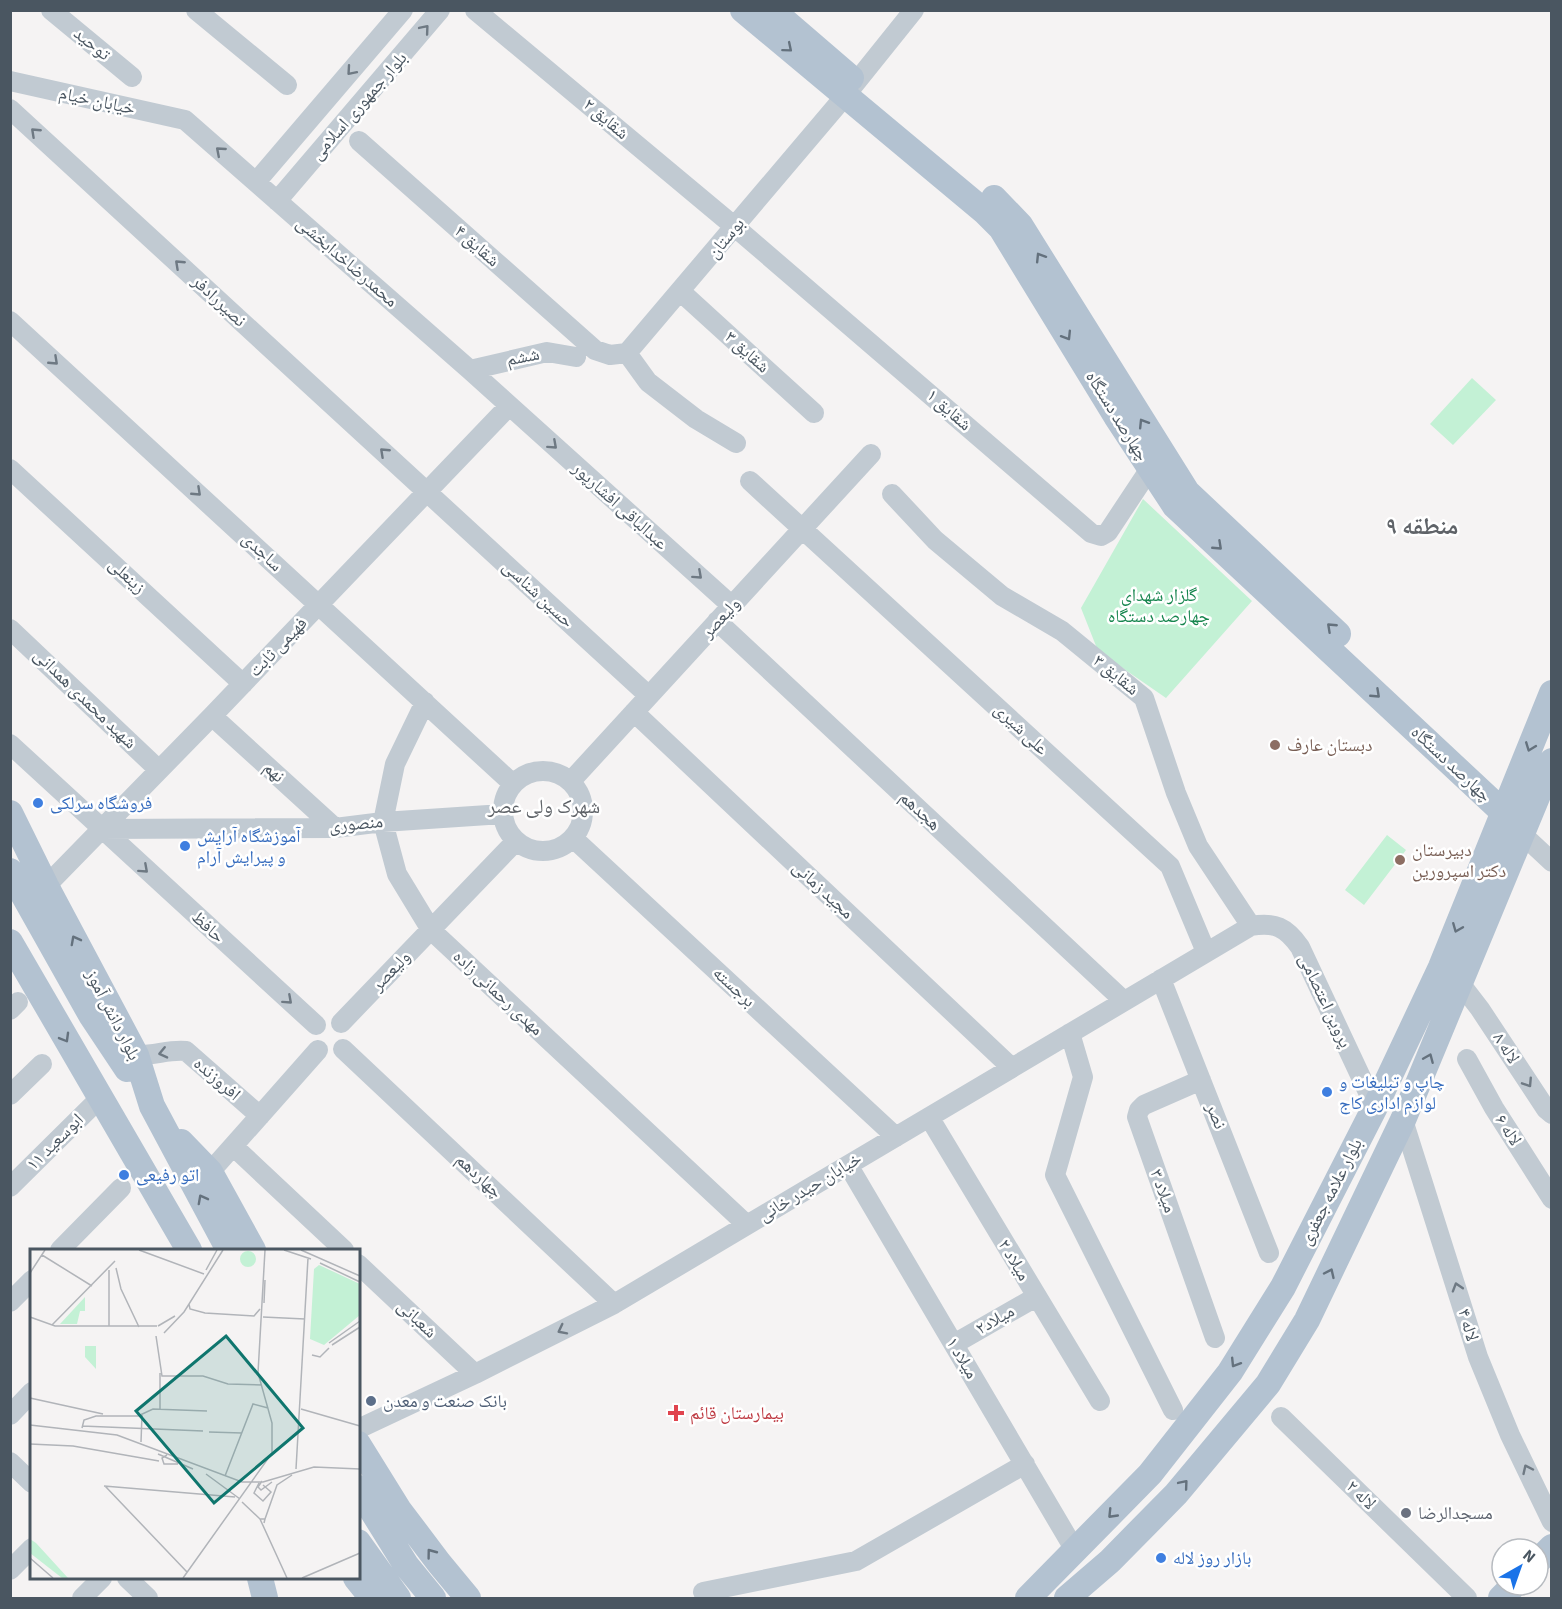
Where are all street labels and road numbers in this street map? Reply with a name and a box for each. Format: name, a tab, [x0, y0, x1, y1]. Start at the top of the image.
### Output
street label: توحید	[68, 21, 116, 67]
street label: بلوار جمهوری اسلامی	[305, 46, 413, 166]
street label: خیابان خیام	[57, 81, 137, 121]
street label: شقایق ۲	[578, 92, 634, 146]
street label: محمدرضاخدابخشی	[291, 211, 403, 313]
street label: بوستان	[701, 212, 751, 264]
street label: شقایق ۴	[449, 219, 505, 273]
street label: نصیررادفر	[186, 269, 252, 333]
street label: شقایق ۳	[719, 325, 775, 379]
street label: ششم	[504, 341, 542, 373]
street label: چهارصد دستگاه	[1079, 366, 1155, 466]
street label: شقایق ۱	[921, 383, 977, 437]
street label: عبدالباقی افشارپور	[566, 456, 673, 556]
street label: ساجدی	[236, 527, 288, 577]
street label: زینعلی	[103, 552, 151, 600]
street label: حسین شناسی	[497, 554, 579, 634]
street label: ولیعصر	[695, 592, 746, 645]
street label: فهیمی ثابت	[243, 611, 313, 683]
street label: شهید محمدی همدانی	[28, 643, 142, 755]
street label: شقایق ۳	[1088, 649, 1144, 701]
street label: علی شیری	[988, 697, 1054, 761]
street label: چهارصد دستگاه	[1405, 720, 1497, 808]
street label: نهم	[258, 756, 290, 788]
street label: هجدهم	[894, 785, 946, 837]
street label: منصوری	[328, 809, 384, 839]
street label: مجید زمانی	[787, 855, 859, 925]
street label: حافظ	[186, 905, 230, 949]
street label: مهدی رحمانی زاده	[447, 944, 549, 1042]
street label: ولیعصر	[365, 945, 416, 997]
street label: پروین اعتصامی	[1292, 950, 1358, 1052]
street label: برجسته	[707, 961, 761, 1013]
street label: بلوار دانش آموز	[79, 964, 147, 1065]
street label: لاله ۸	[1487, 1027, 1525, 1069]
street label: افروزنده	[188, 1051, 246, 1107]
street label: نصر	[1199, 1098, 1233, 1133]
street label: ابوسعید ۱۱	[21, 1108, 89, 1176]
street label: لاله ۶	[1489, 1109, 1527, 1151]
street label: بلوار علامه جعفری	[1293, 1134, 1369, 1250]
street label: خیابان حیدر خانی	[754, 1146, 866, 1228]
street label: چهاردهم	[450, 1148, 508, 1204]
street label: میلاد ۳	[1144, 1166, 1182, 1216]
street label: میلاد ۲	[992, 1234, 1036, 1286]
street label: شعبانی	[391, 1294, 443, 1344]
street label: میلاد۲	[971, 1299, 1019, 1341]
street label: لاله ۴	[1451, 1306, 1485, 1344]
street label: میلاد ۱	[940, 1332, 984, 1384]
street label: لاله ۲	[1340, 1475, 1382, 1515]

